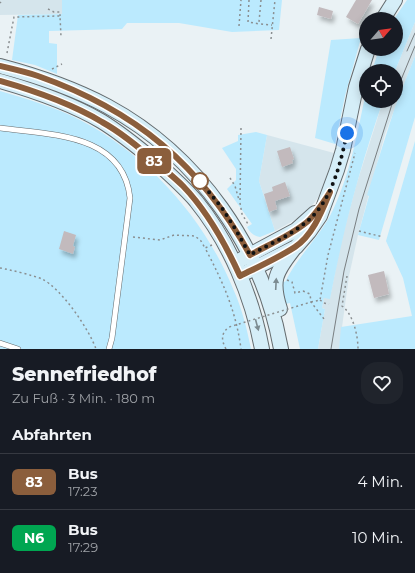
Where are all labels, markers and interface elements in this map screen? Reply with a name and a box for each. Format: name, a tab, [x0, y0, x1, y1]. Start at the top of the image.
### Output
north arrow	[359, 12, 403, 56]
map controls	[359, 12, 403, 108]
button: locate	[359, 64, 403, 108]
your location	[337, 123, 357, 143]
line badge: 83	[136, 148, 172, 174]
text: 83	[145, 152, 163, 170]
unlabelled marker	[191, 172, 209, 190]
one-way arrow	[272, 278, 279, 290]
one-way arrow	[254, 319, 260, 332]
button: heart	[361, 362, 403, 404]
text: Sennefriedhof	[12, 363, 157, 386]
text: Zu Fuß · 3 Min. · 180 m	[12, 390, 155, 406]
text: Abfahrten	[12, 425, 92, 444]
text: Bus	[68, 464, 98, 483]
text: 4 Min.	[357, 472, 403, 491]
text: 83	[25, 473, 43, 491]
text: 17:23	[68, 483, 98, 499]
text: Bus	[68, 520, 98, 539]
text: 10 Min.	[352, 528, 403, 547]
text: N6	[24, 529, 44, 547]
text: 17:29	[68, 539, 98, 555]

